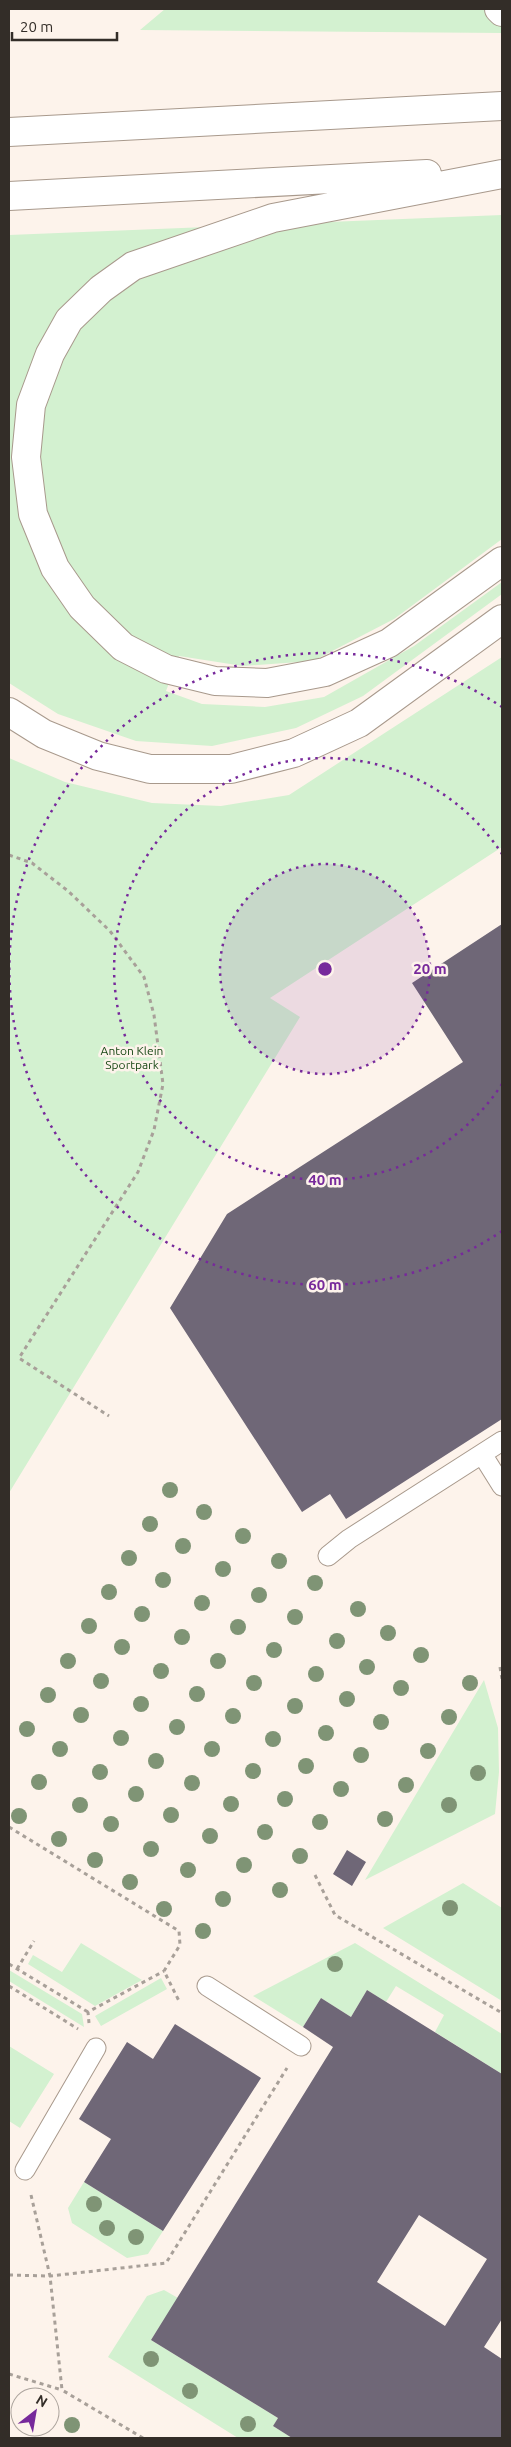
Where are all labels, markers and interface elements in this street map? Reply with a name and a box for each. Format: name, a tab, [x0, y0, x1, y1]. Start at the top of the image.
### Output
scale bar	[12, 10, 118, 42]
text: 20 m	[20, 18, 53, 35]
centre of rings	[316, 960, 334, 978]
text: 20 m	[413, 960, 447, 977]
park label: Anton Klein Sportpark	[101, 1044, 163, 1071]
text: 40 m	[308, 1171, 342, 1188]
text: 60 m	[308, 1276, 342, 1293]
north arrow	[10, 2387, 60, 2437]
text: N	[33, 2391, 50, 2410]

